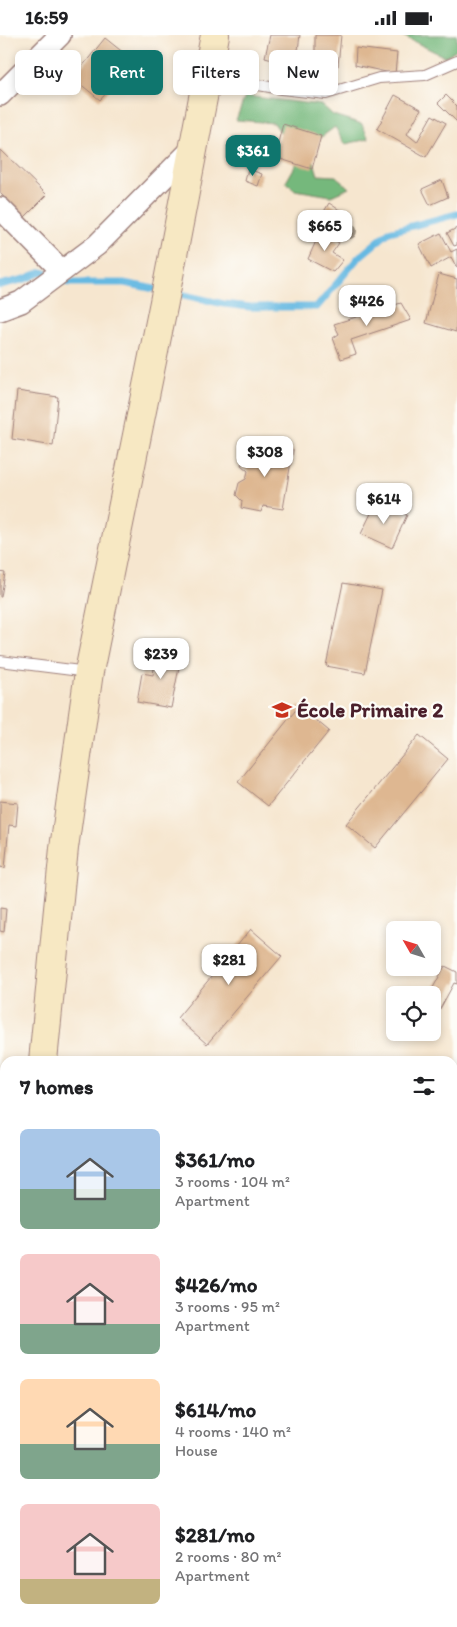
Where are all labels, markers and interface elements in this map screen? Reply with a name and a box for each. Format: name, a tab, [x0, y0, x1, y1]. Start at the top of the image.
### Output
text: 16:59	[25, 6, 68, 29]
chip: Buy	[15, 50, 81, 95]
chip: Rent	[91, 50, 163, 95]
chip: Filters	[173, 50, 259, 95]
chip: New	[269, 50, 338, 95]
pin: $361	[223, 135, 283, 177]
text: $361	[237, 141, 269, 160]
pin: $665	[295, 209, 355, 252]
text: $665	[308, 216, 342, 235]
pin: $426	[337, 285, 397, 327]
text: $426	[350, 291, 384, 310]
pin: $308	[235, 435, 295, 478]
text: $308	[247, 442, 283, 461]
pin: $614	[354, 483, 414, 525]
text: $614	[367, 489, 401, 508]
pin: $239	[131, 637, 191, 680]
text: $239	[144, 644, 178, 663]
place label: École Primaire 2	[297, 697, 443, 722]
school or university icon: École Primaire 2	[271, 699, 293, 721]
north arrow	[386, 921, 441, 976]
map controls	[386, 921, 441, 1041]
pin: $281	[199, 943, 259, 986]
text: $281	[213, 950, 245, 969]
button: locate	[386, 986, 441, 1041]
icon: filters	[410, 1072, 438, 1100]
text: 7 homes	[20, 1074, 94, 1099]
text: $361/mo	[175, 1147, 255, 1172]
icon: home	[60, 1149, 120, 1209]
text: 3 rooms · 104 m²	[175, 1172, 290, 1191]
text: Apartment	[175, 1191, 250, 1210]
text: $426/mo	[175, 1272, 258, 1297]
icon: home	[60, 1274, 120, 1334]
text: 3 rooms · 95 m²	[175, 1297, 280, 1316]
text: Apartment	[175, 1316, 250, 1335]
text: $614/mo	[175, 1397, 256, 1422]
icon: home	[60, 1399, 120, 1459]
text: 4 rooms · 140 m²	[175, 1422, 291, 1441]
text: House	[175, 1441, 218, 1460]
text: $281/mo	[175, 1522, 255, 1547]
icon: home	[60, 1524, 120, 1584]
text: 2 rooms · 80 m²	[175, 1547, 281, 1566]
text: Apartment	[175, 1566, 250, 1585]

